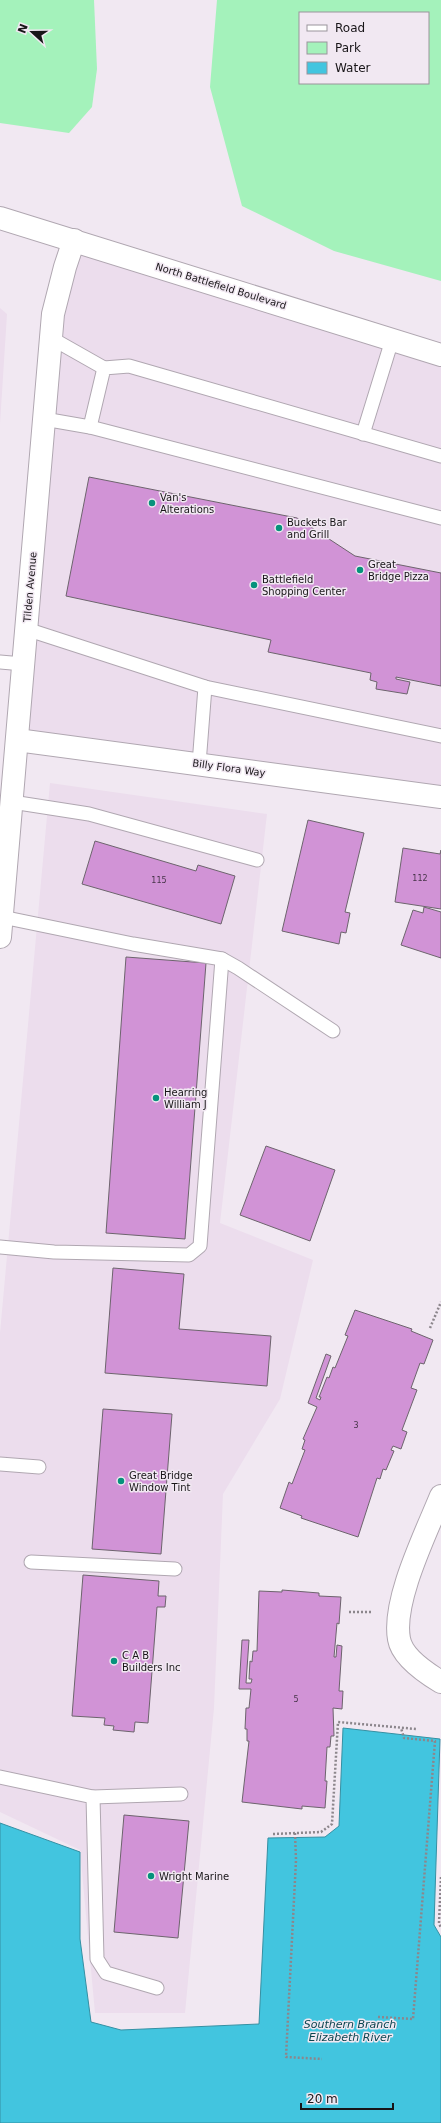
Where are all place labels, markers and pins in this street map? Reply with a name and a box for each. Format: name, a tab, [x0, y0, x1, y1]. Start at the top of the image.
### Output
place label: Van's Alterations	[160, 492, 214, 515]
marker: Van's Alterations	[147, 498, 157, 508]
place label: Buckets Bar and Grill	[287, 517, 348, 540]
marker: Buckets Bar and Grill	[274, 523, 284, 533]
place label: Great Bridge Pizza	[368, 559, 429, 582]
marker: Great Bridge Pizza	[355, 565, 365, 575]
place label: Battlefield Shopping Center	[262, 574, 347, 597]
marker: Battlefield Shopping Center	[249, 580, 259, 590]
place label: Hearring William J	[164, 1087, 207, 1110]
marker: Hearring William J	[151, 1093, 161, 1103]
place label: Great Bridge Window Tint	[129, 1470, 193, 1493]
marker: Great Bridge Window Tint	[116, 1476, 126, 1486]
place label: C A B Builders Inc	[122, 1650, 181, 1673]
marker: C A B Builders Inc	[109, 1656, 119, 1666]
marker: Wright Marine	[146, 1871, 156, 1881]
place label: Wright Marine	[159, 1871, 229, 1882]

